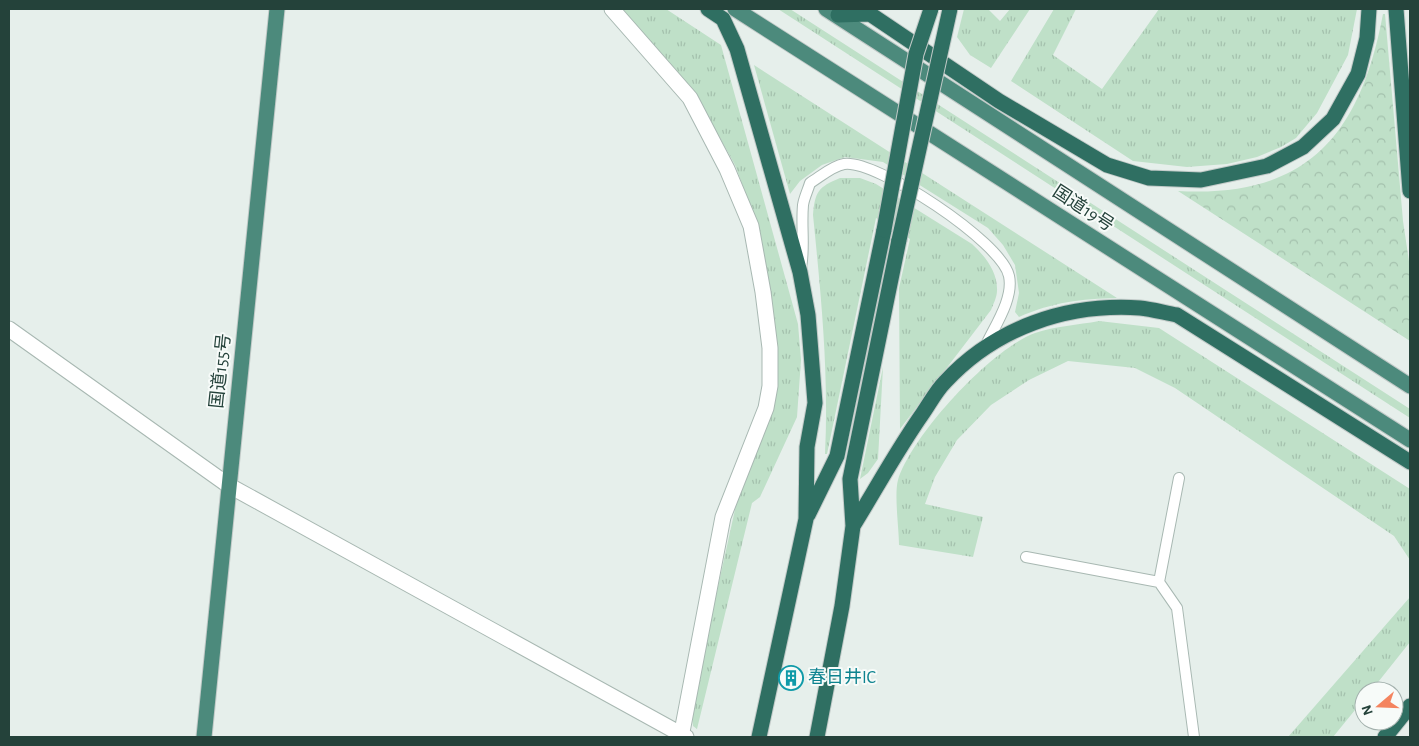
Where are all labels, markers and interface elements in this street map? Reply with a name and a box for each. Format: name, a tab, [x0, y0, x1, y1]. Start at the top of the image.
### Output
street label: 国道19号	[1049, 181, 1118, 235]
street label: 国道155号	[206, 332, 234, 409]
building icon: 春日井IC	[778, 665, 804, 691]
place label: 春日井IC	[808, 667, 876, 687]
north arrow	[1354, 681, 1404, 731]
text: N	[1359, 703, 1376, 717]

